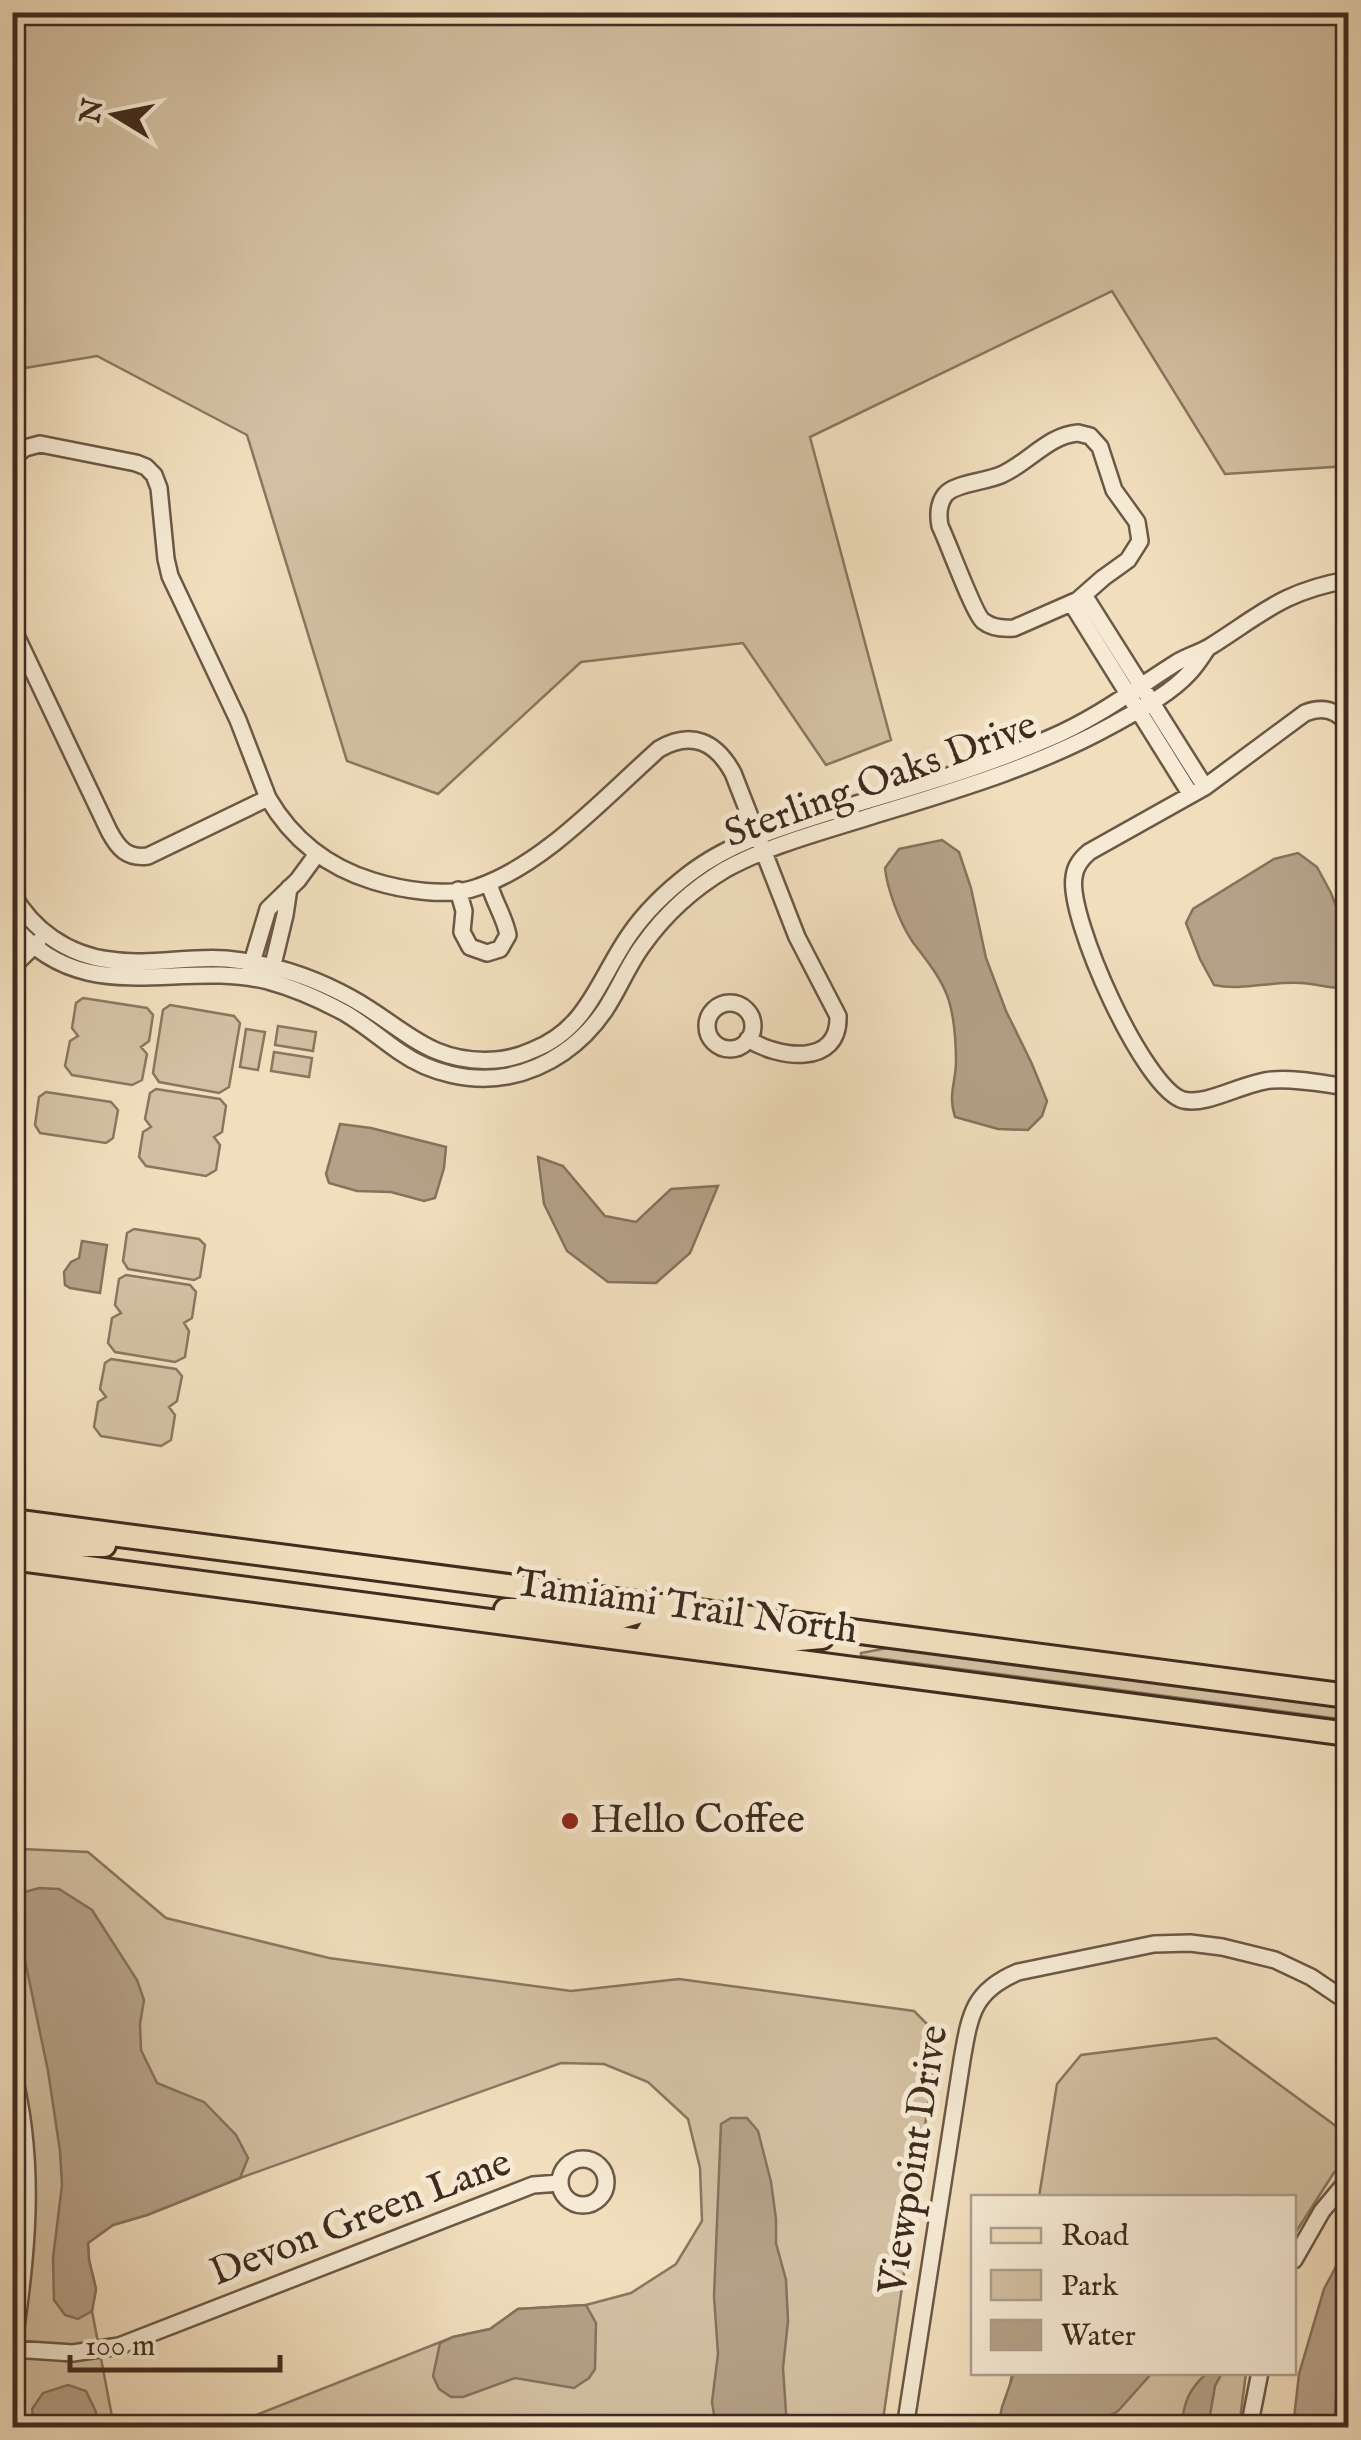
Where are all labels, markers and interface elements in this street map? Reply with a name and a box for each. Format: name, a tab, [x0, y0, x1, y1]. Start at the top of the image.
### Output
north arrow	[65, 65, 165, 165]
text: N	[73, 96, 112, 127]
street label: Sterling Oaks Drive	[718, 701, 1044, 861]
street label: Tamiami Trail North	[511, 1559, 861, 1657]
place label: Hello Coffee	[590, 1796, 805, 1847]
marker: Hello Coffee	[559, 1810, 581, 1832]
street label: Viewpoint Drive	[868, 2022, 961, 2299]
street label: Devon Green Lane	[203, 2138, 519, 2300]
legend	[971, 2195, 1296, 2375]
text: Road	[1061, 2218, 1130, 2256]
text: Park	[1061, 2268, 1119, 2306]
scale bar	[70, 2310, 280, 2372]
text: Water	[1061, 2318, 1136, 2356]
text: 100 m	[85, 2328, 155, 2366]

